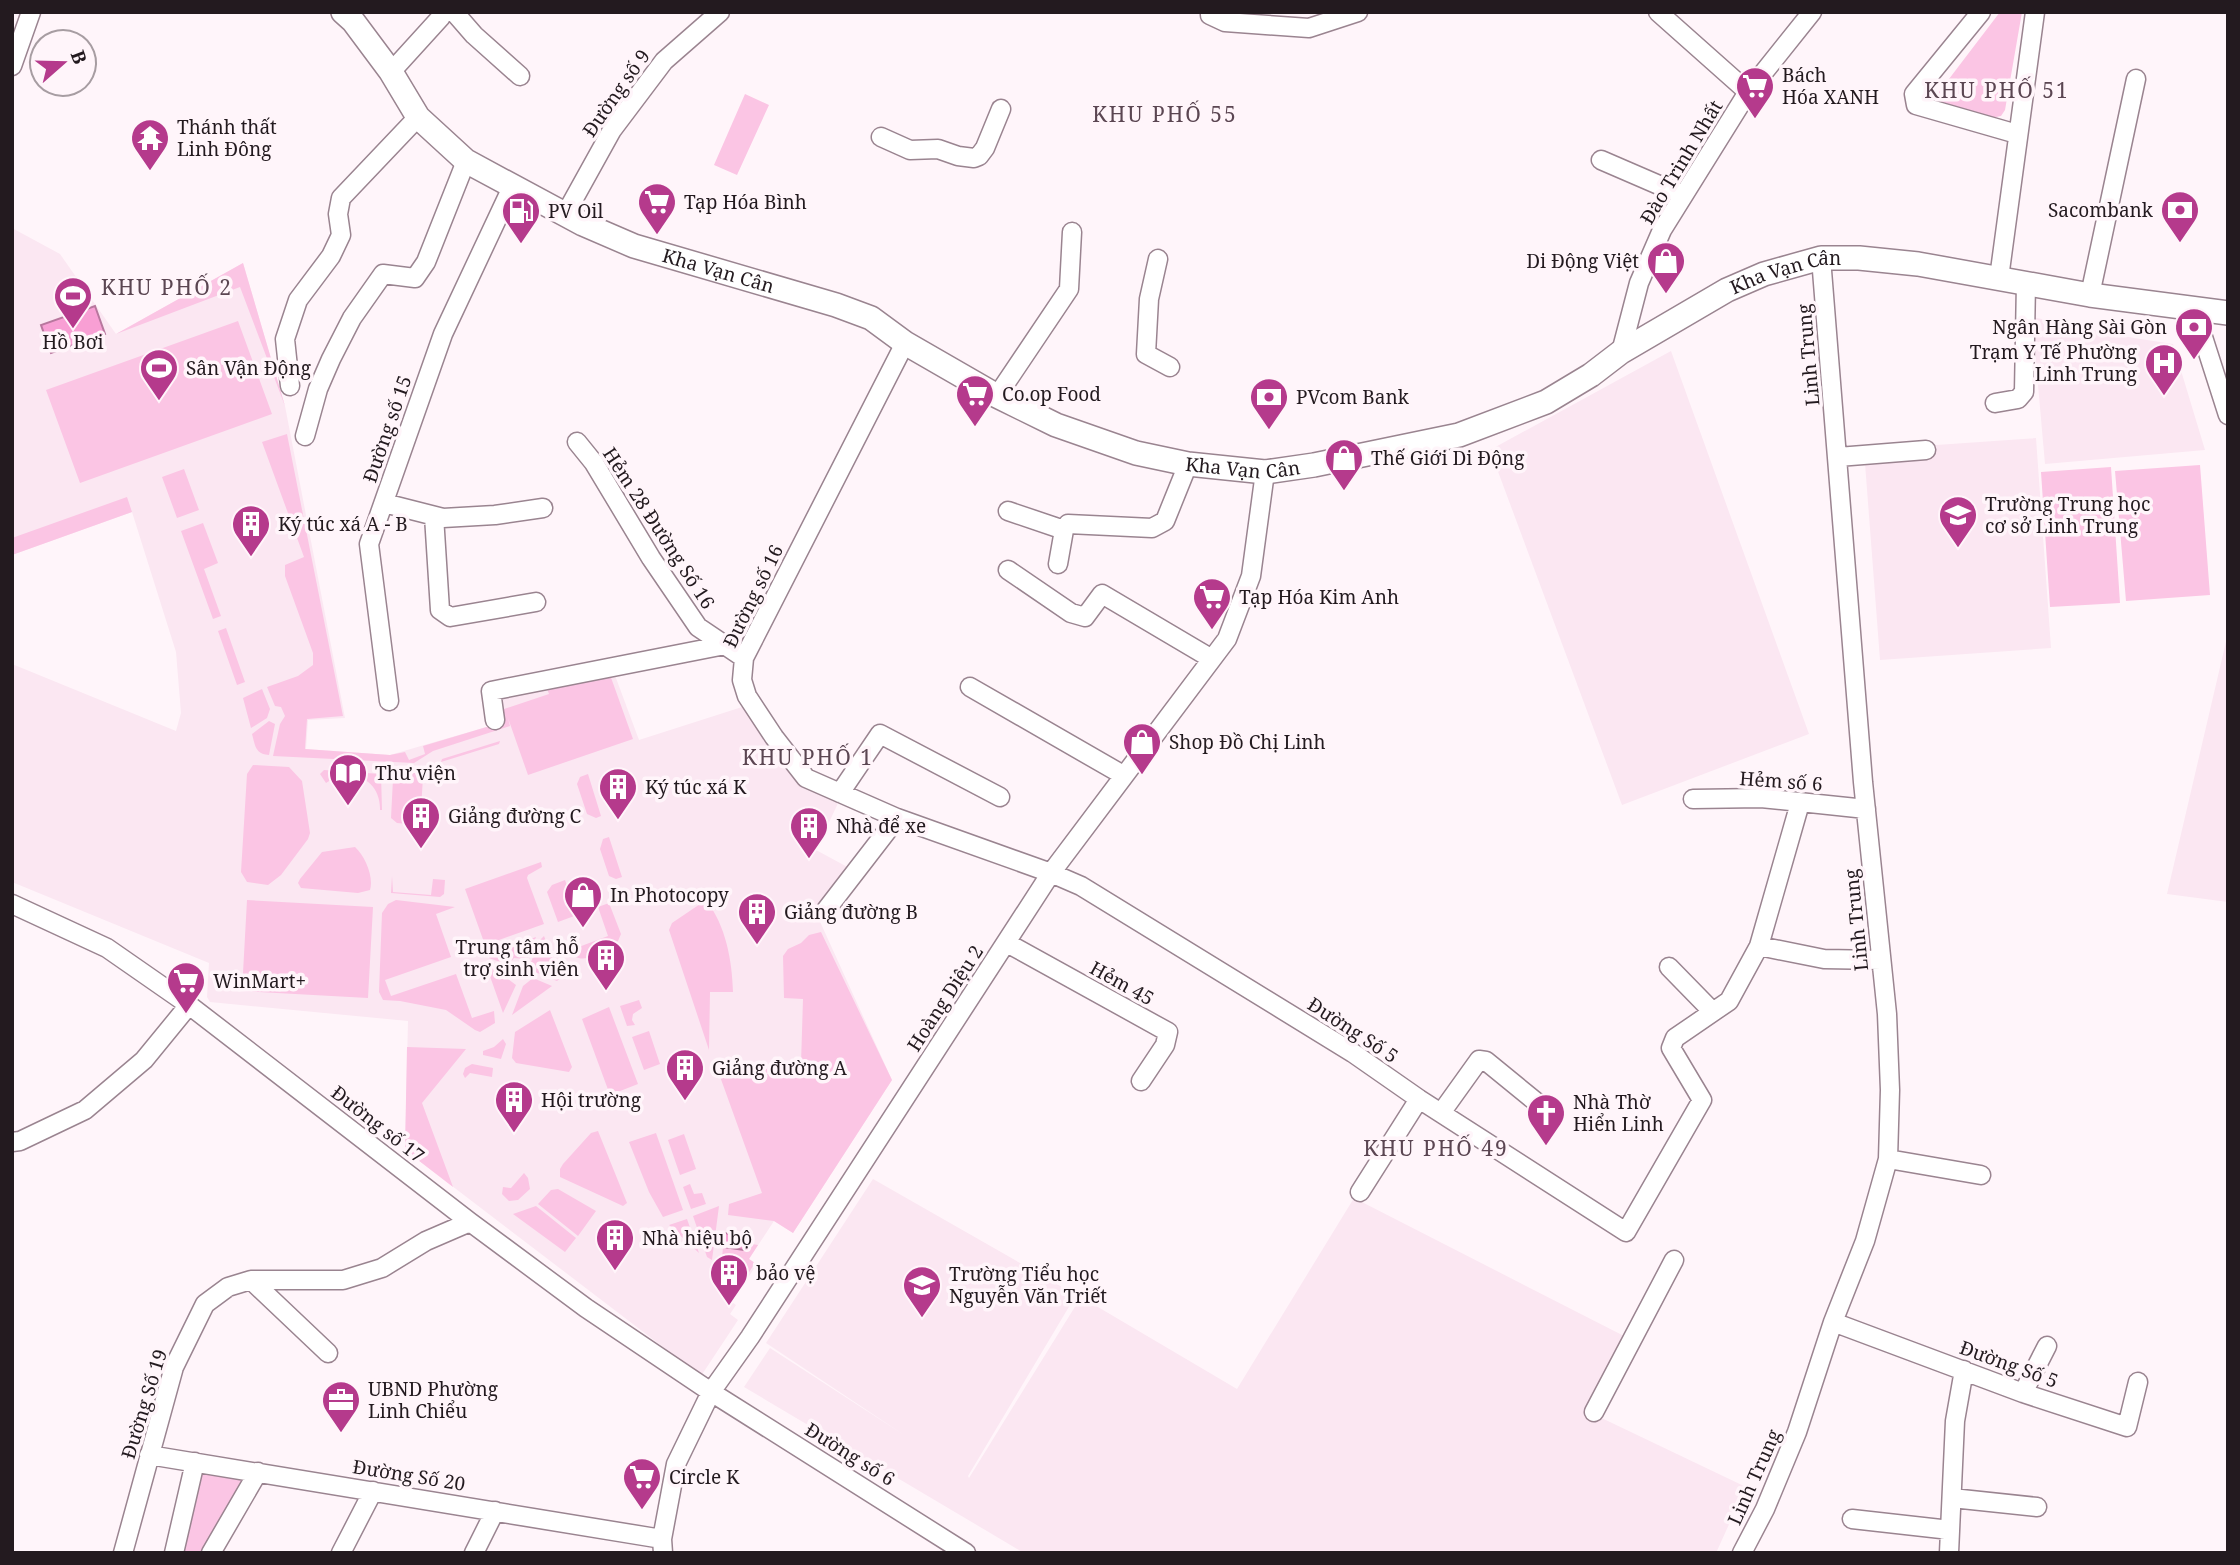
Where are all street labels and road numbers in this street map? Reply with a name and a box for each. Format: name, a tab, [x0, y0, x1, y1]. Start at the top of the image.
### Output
street label: Đường số 9	[576, 44, 656, 142]
street label: Đào Trinh Nhất	[1634, 95, 1728, 229]
street label: Kha Vạn Cân	[659, 242, 777, 299]
street label: Kha Vạn Cân	[1726, 245, 1841, 300]
street label: Linh Trung	[1791, 303, 1825, 407]
street label: Đường số 15	[357, 372, 417, 486]
street label: Hẻm 28 Đường Số 16	[597, 442, 721, 614]
street label: Kha Vạn Cân	[1184, 451, 1302, 485]
street label: Đường số 16	[717, 540, 789, 652]
street label: Hẻm số 6	[1739, 765, 1823, 797]
street label: Linh Trung	[1838, 868, 1874, 972]
street label: Hoàng Diệu 2	[901, 940, 989, 1056]
street label: Hẻm 45	[1085, 955, 1159, 1011]
street label: Đường Số 5	[1303, 991, 1403, 1069]
street label: Đường số 17	[326, 1079, 430, 1169]
street label: Đường Số 5	[1956, 1334, 2062, 1394]
street label: Đường Số 19	[115, 1346, 173, 1462]
street label: Đường số 6	[800, 1416, 900, 1492]
street label: Linh Trung	[1721, 1425, 1787, 1529]
street label: Đường Số 20	[351, 1453, 467, 1497]

